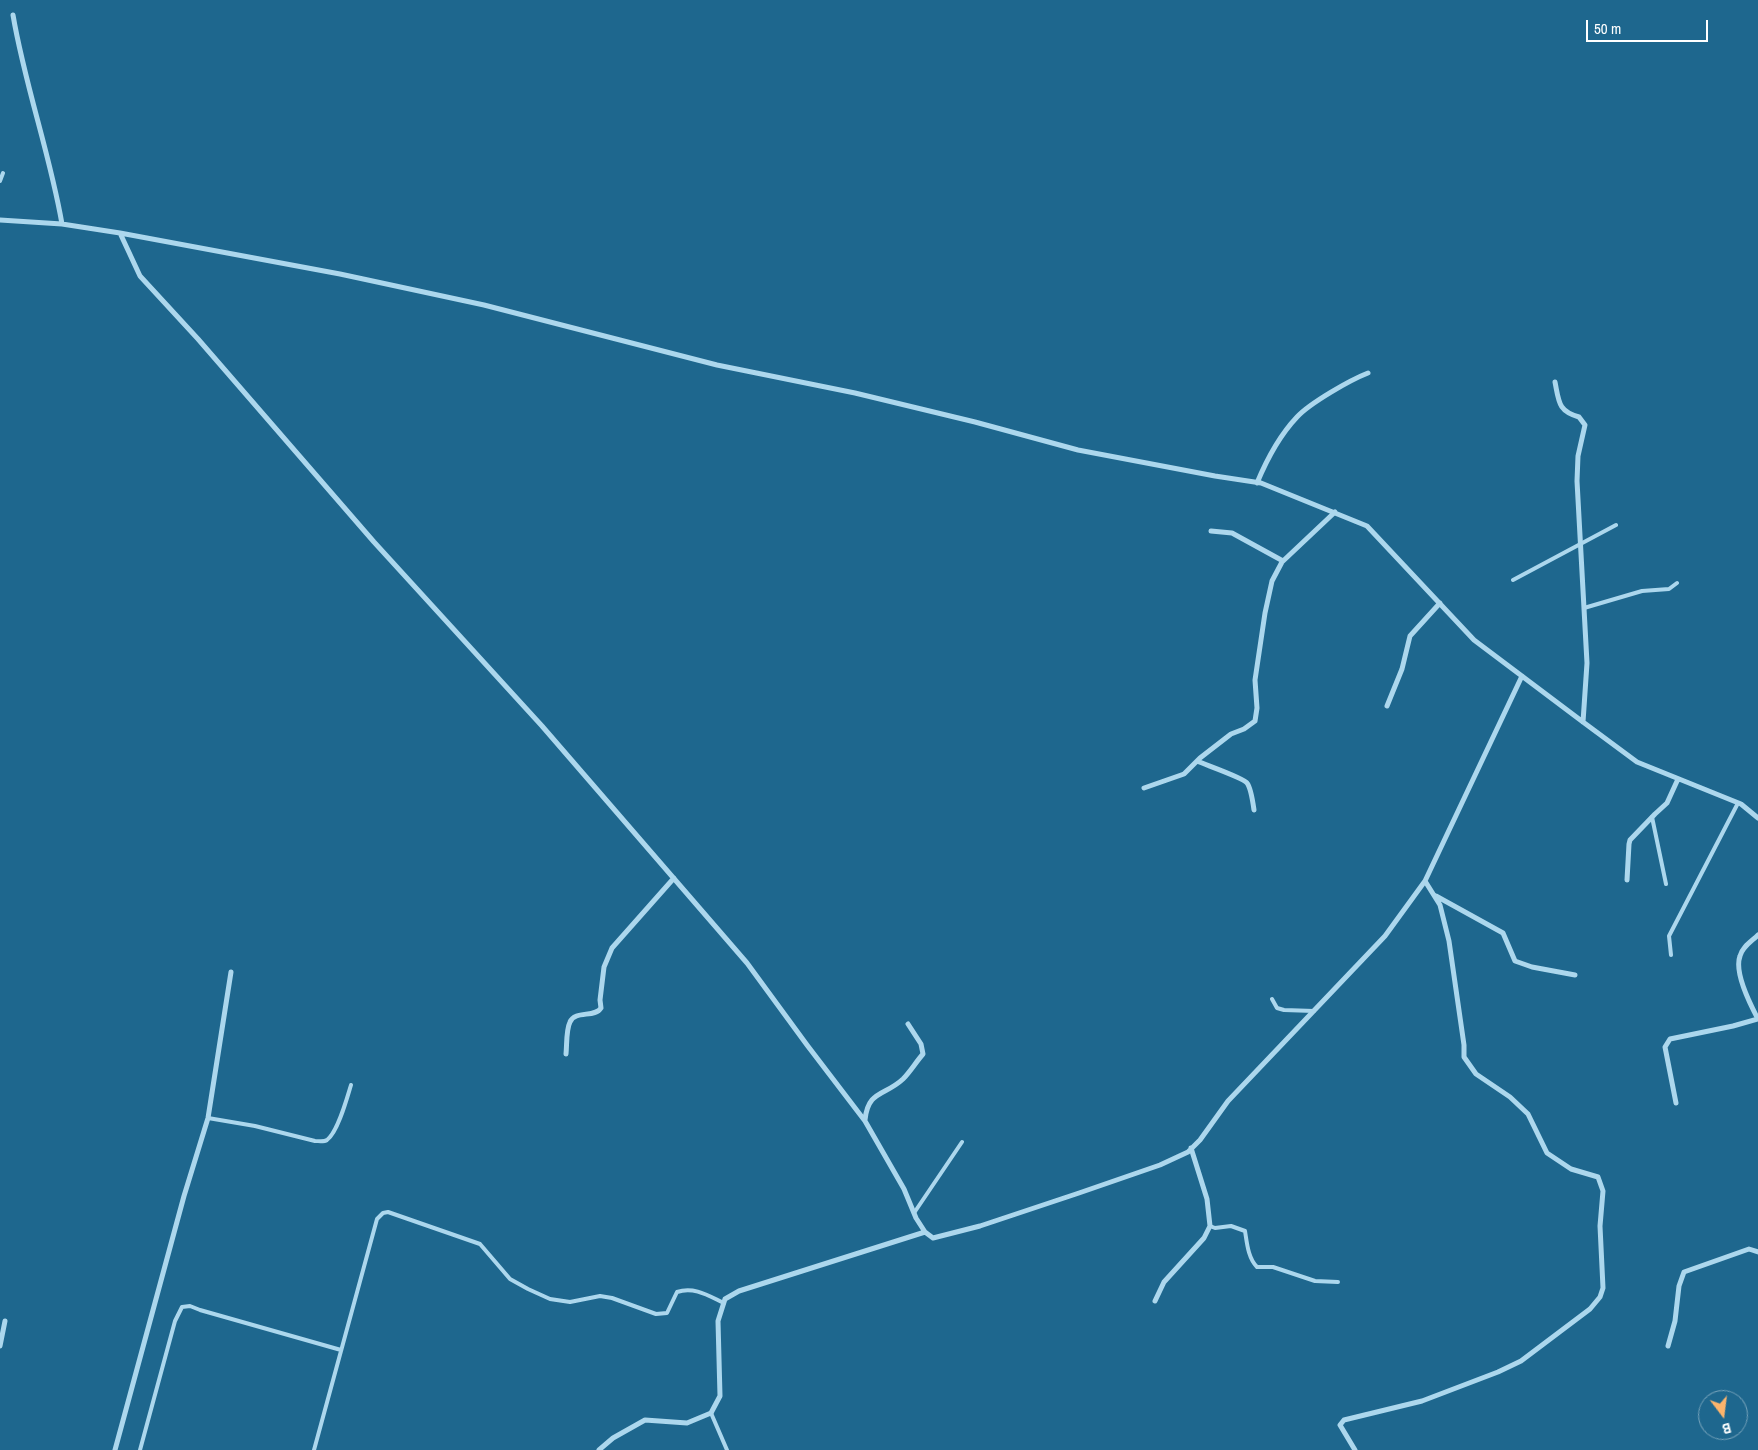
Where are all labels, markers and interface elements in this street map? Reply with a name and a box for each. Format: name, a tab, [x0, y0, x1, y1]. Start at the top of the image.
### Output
scale bar	[1588, 10, 1710, 42]
text: 50 m	[1594, 18, 1621, 39]
north arrow	[1698, 1390, 1748, 1440]
text: B	[1720, 1419, 1733, 1438]

